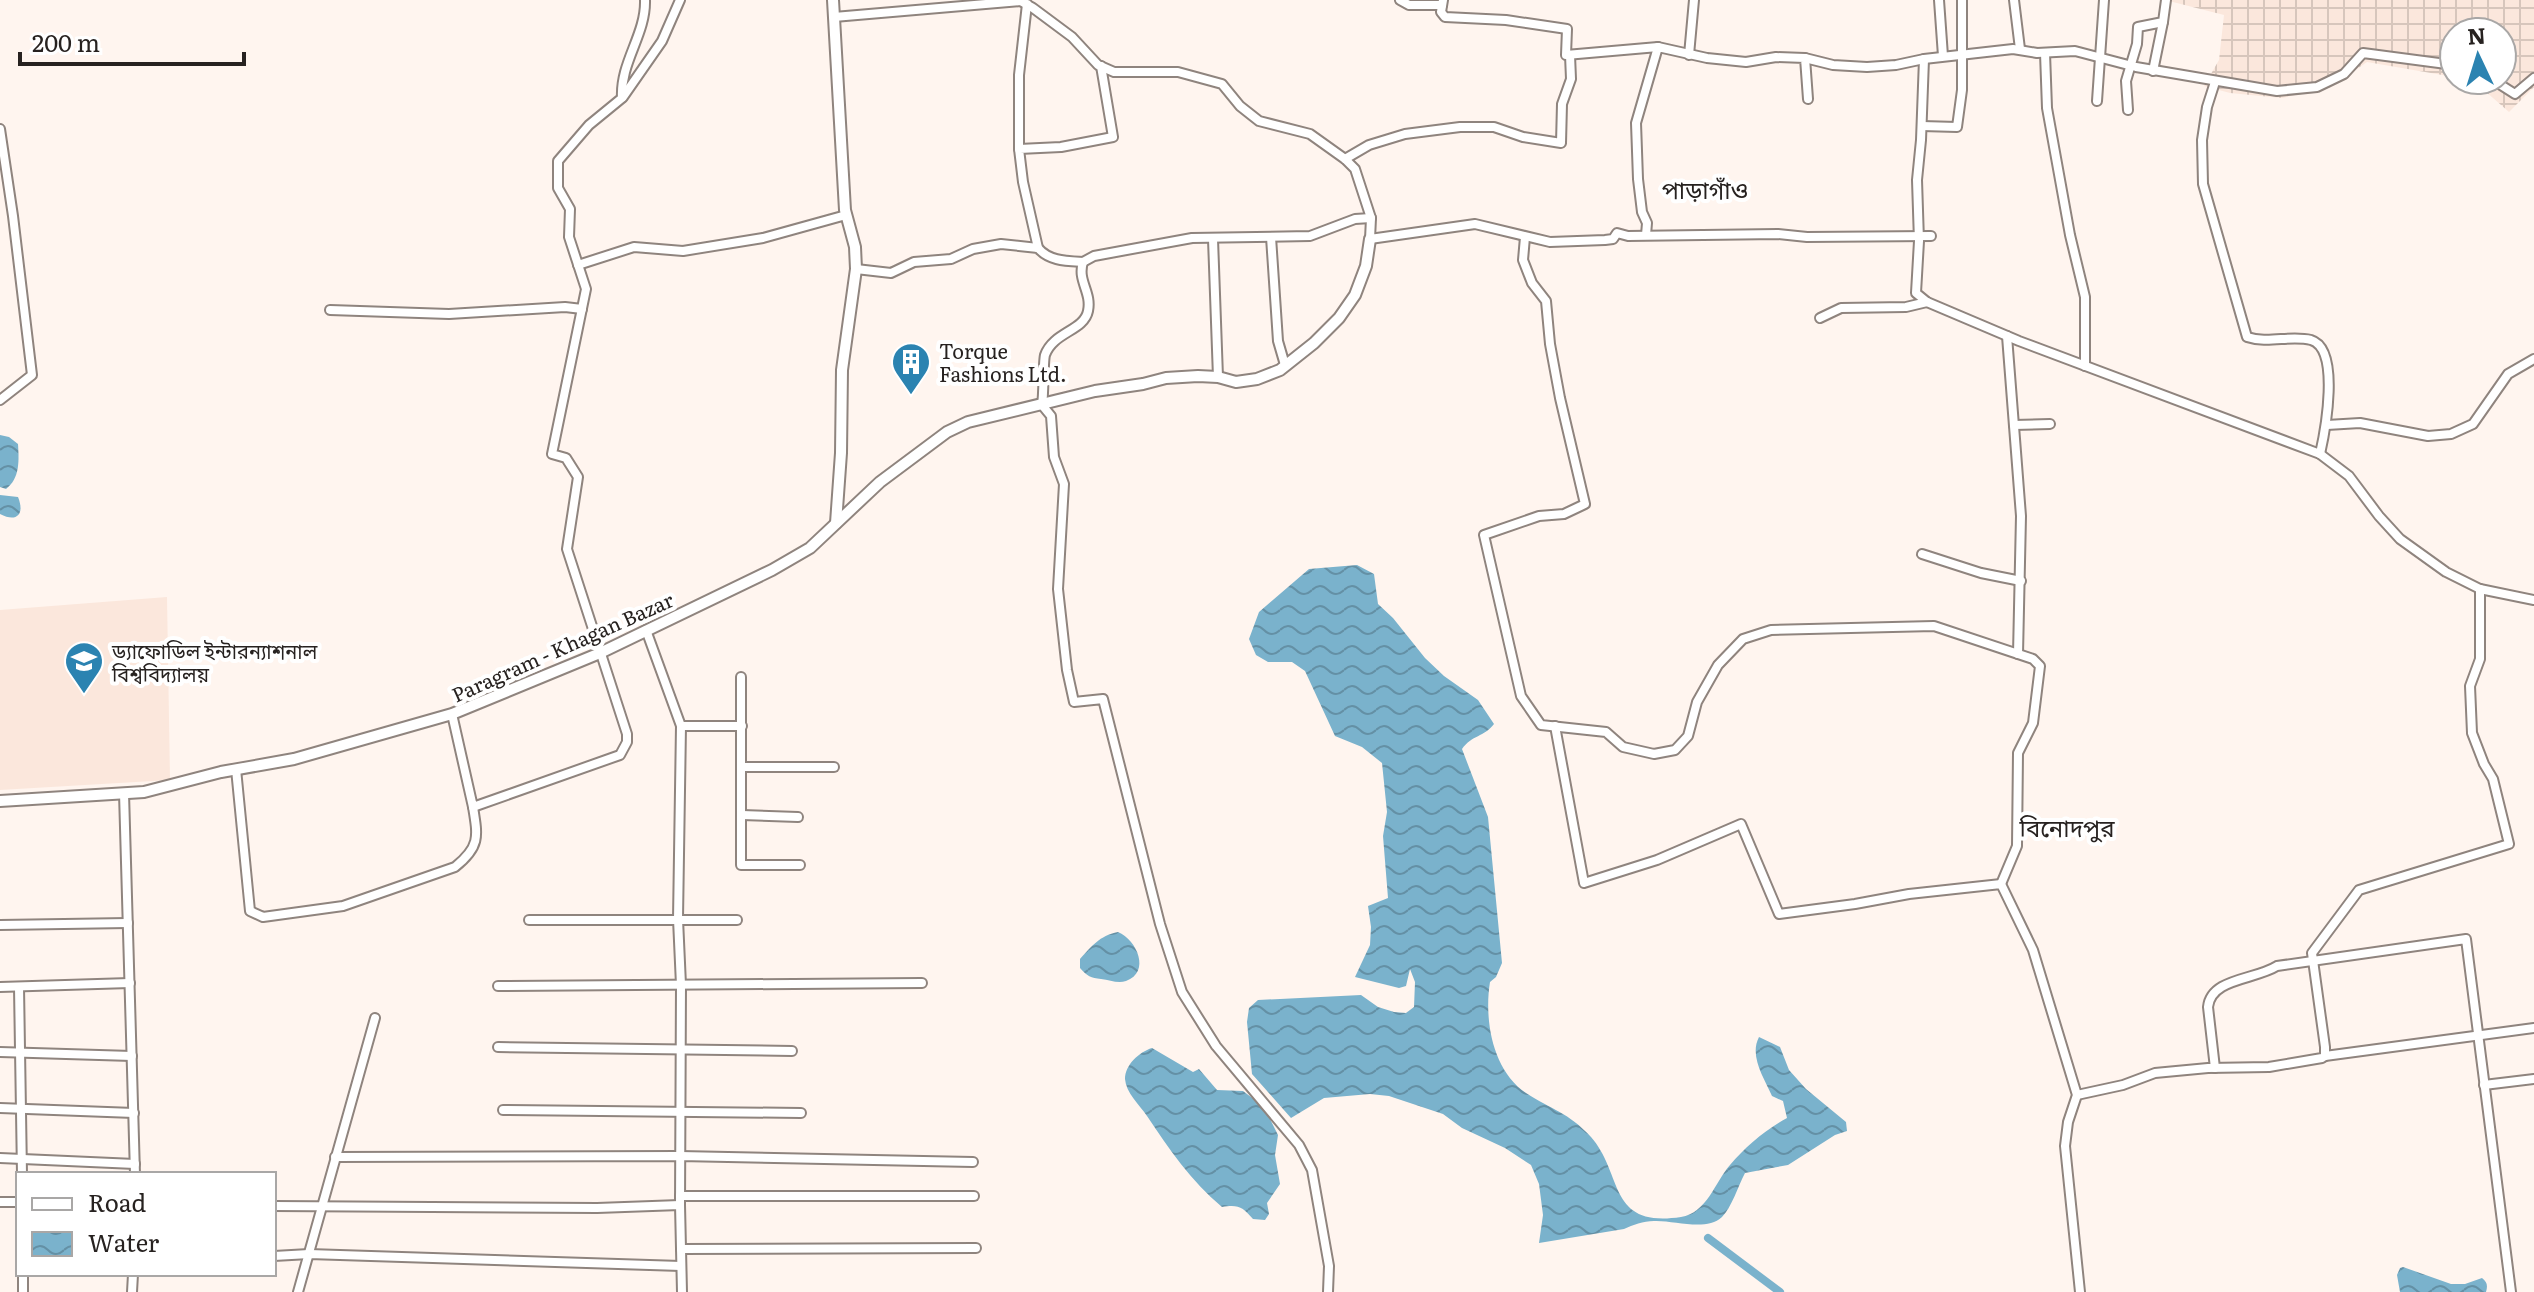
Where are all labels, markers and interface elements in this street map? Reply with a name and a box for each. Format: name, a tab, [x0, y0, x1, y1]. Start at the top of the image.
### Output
scale bar	[20, 16, 244, 66]
north arrow	[2438, 16, 2518, 96]
text: N	[2466, 17, 2487, 52]
text: 200 m	[32, 24, 100, 59]
district label: পাড়াগাঁও	[1662, 171, 1748, 206]
place label: Torque Fashions Ltd.	[939, 335, 1067, 388]
building icon: Torque Fashions Ltd.	[890, 341, 932, 396]
street label: Paragram - Khagan Bazar	[446, 583, 678, 709]
place label: ড্যাফোডিল ইন্টারন্যাশনাল বিশ্ববিদ্যালয়	[111, 635, 318, 688]
school or university icon: ড্যাফোডিল ইন্টারন্যাশনাল বিশ্ববিদ্যালয়	[63, 640, 105, 695]
district label: বিনোদপুর	[2019, 809, 2115, 844]
legend	[16, 1172, 276, 1276]
text: Road	[88, 1184, 147, 1219]
text: Water	[88, 1224, 160, 1259]

